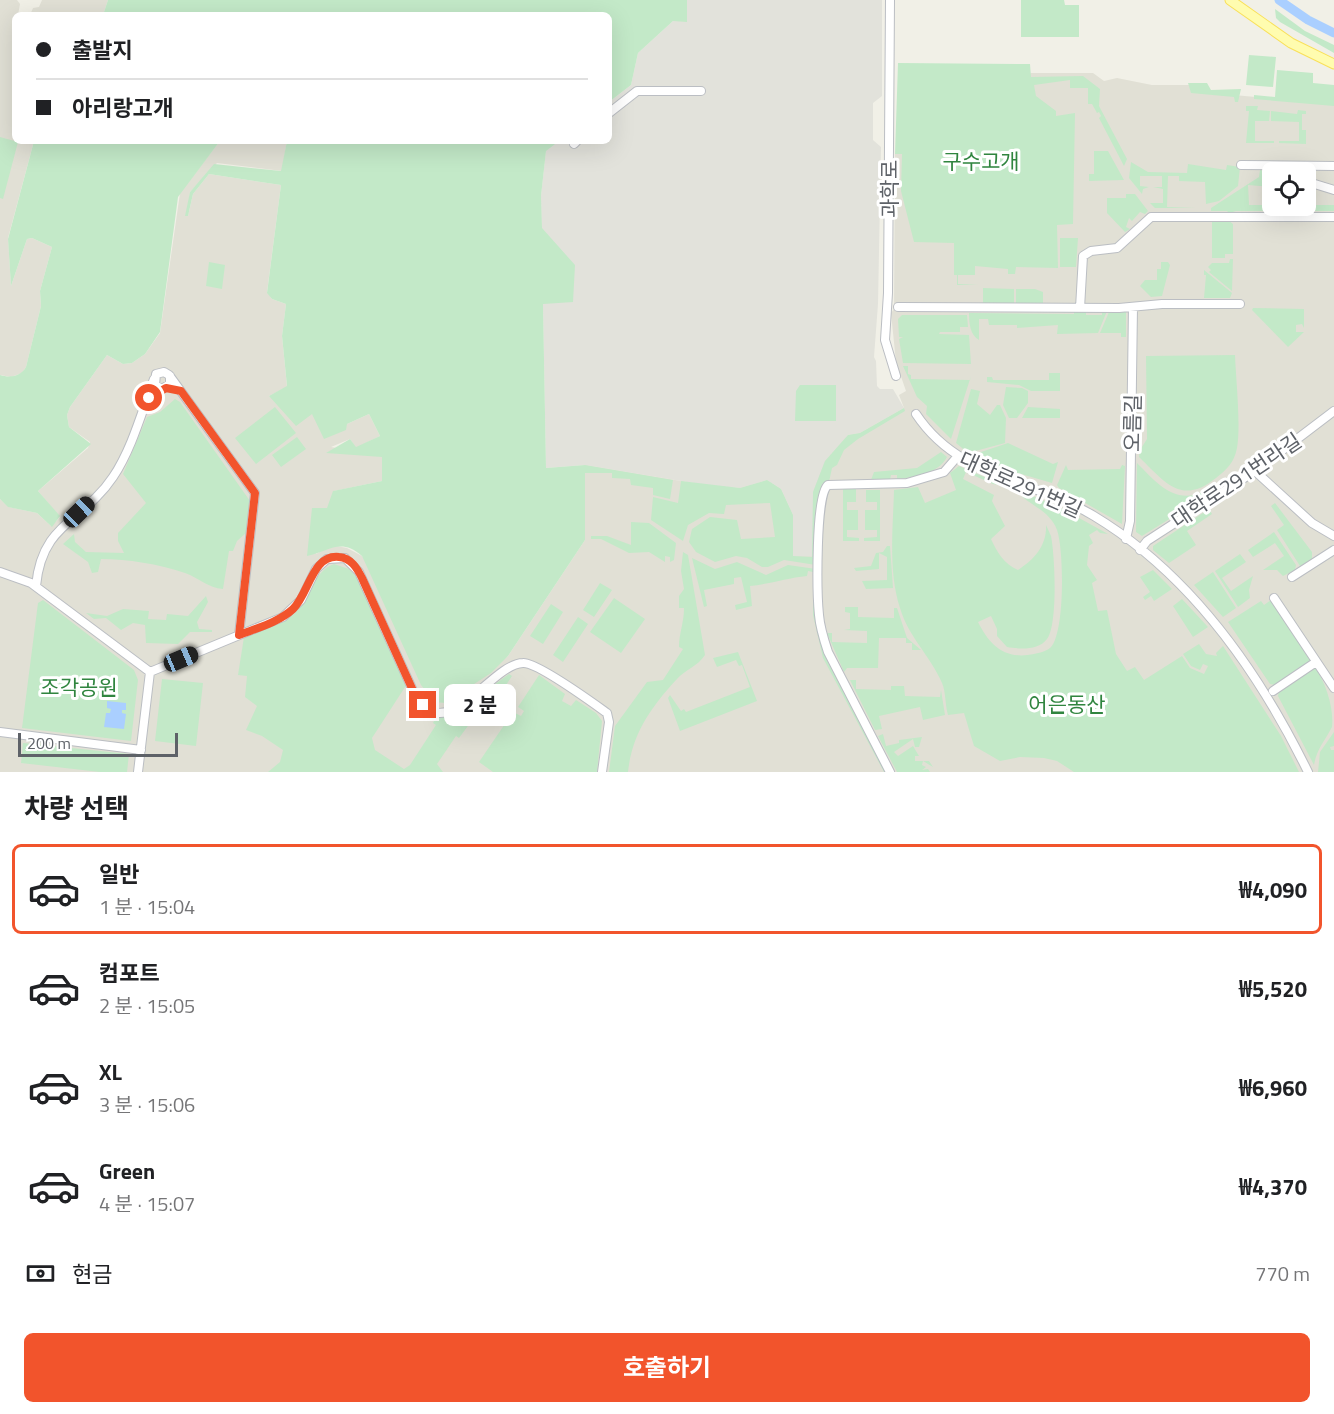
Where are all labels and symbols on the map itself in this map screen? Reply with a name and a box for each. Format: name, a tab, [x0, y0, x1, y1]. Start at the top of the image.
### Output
park label: 구수고개	[942, 145, 1020, 177]
street label: 과학로	[873, 160, 905, 218]
route start	[135, 384, 162, 411]
street label: 오름길	[1115, 394, 1149, 452]
street label: 대학로291번라길	[1164, 424, 1308, 536]
street label: 대학로291번길	[954, 443, 1088, 525]
car	[60, 493, 98, 531]
car	[161, 644, 201, 674]
park label: 조각공원	[40, 671, 118, 703]
callout: 2 분	[444, 684, 516, 726]
park label: 어은동산	[1028, 688, 1106, 720]
route end	[409, 691, 436, 718]
scale bar	[18, 730, 178, 758]

